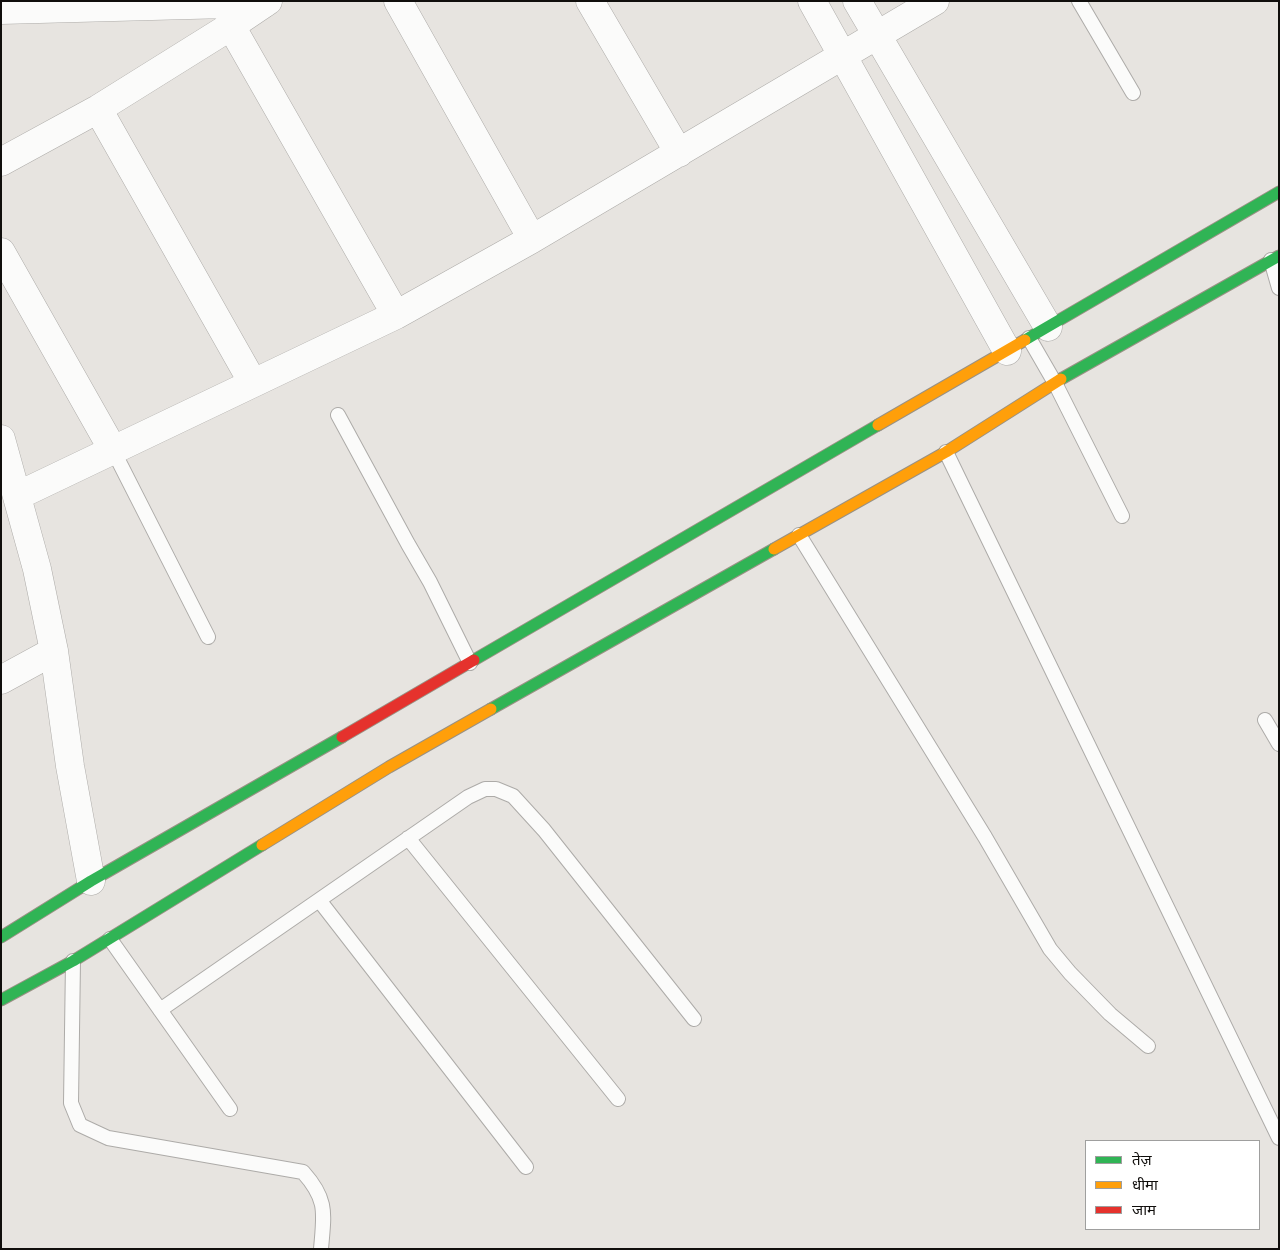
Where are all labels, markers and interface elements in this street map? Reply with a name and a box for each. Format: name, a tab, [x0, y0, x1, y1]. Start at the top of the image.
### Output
legend	[1085, 1140, 1260, 1230]
text: तेज़	[1132, 1149, 1152, 1169]
text: धीमा	[1132, 1174, 1158, 1194]
text: जाम	[1132, 1199, 1156, 1219]

